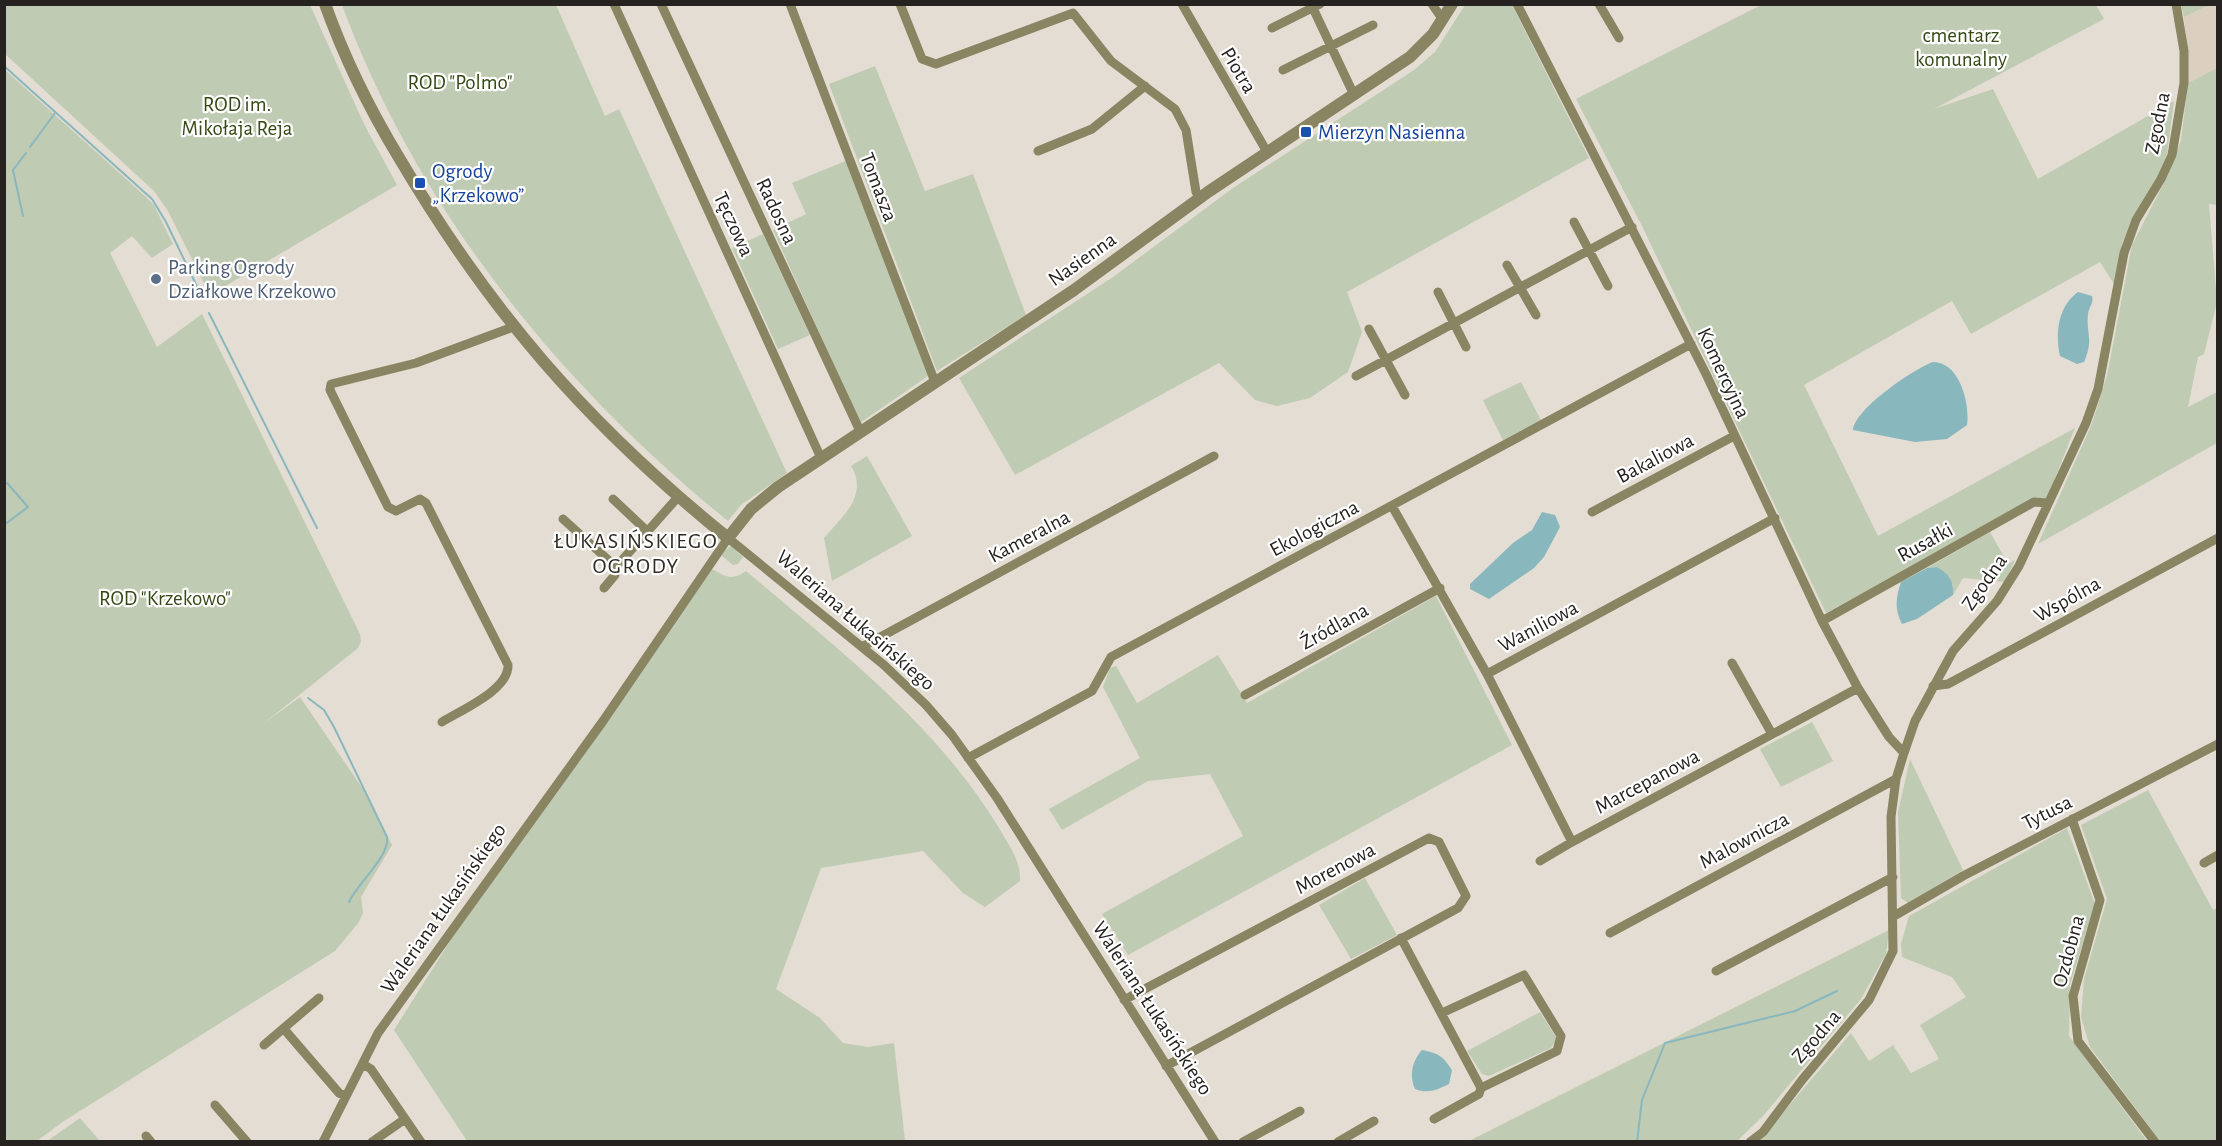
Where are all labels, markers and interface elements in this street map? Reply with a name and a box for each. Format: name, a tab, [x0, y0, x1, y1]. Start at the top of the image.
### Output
park label: cmentarz komunalny	[1915, 25, 2007, 70]
street label: Piotra	[1217, 44, 1260, 97]
park label: ROD "Polmo"	[407, 72, 513, 93]
street label: Zgodna	[2141, 90, 2174, 156]
park label: ROD im. Mikołaja Reja	[182, 94, 293, 139]
place label: Mierzyn Nasienna	[1318, 122, 1466, 143]
marker: Mierzyn Nasienna	[1299, 125, 1313, 139]
street label: Tomasza	[856, 150, 901, 225]
place label: Ogrody „Krzekowo”	[432, 161, 524, 206]
street label: Radosna	[752, 175, 801, 248]
marker: Ogrody „Krzekowo”	[413, 176, 427, 190]
street label: Tęczowa	[710, 189, 758, 260]
street label: Nasienna	[1045, 228, 1120, 290]
place label: Parking Ogrody Działkowe Krzekowo	[168, 257, 336, 302]
marker: Parking Ogrody Działkowe Krzekowo	[149, 272, 163, 286]
street label: Komercyjna	[1693, 325, 1754, 422]
street label: Bakaliowa	[1613, 429, 1697, 487]
street label: Ekologiczna	[1266, 496, 1363, 561]
street label: Kameralna	[985, 506, 1074, 567]
street label: Rusałki	[1894, 519, 1956, 566]
district label: ŁUKASIŃSKIEGO OGRODY	[554, 529, 718, 577]
street label: Waleriana Łukasińskiego	[772, 546, 939, 695]
street label: Zgodna	[1958, 550, 2011, 614]
street label: Wspólna	[2031, 573, 2104, 626]
park label: ROD "Krzekowo"	[99, 588, 231, 609]
street label: Źródlana	[1296, 597, 1372, 654]
street label: Waniliowa	[1495, 597, 1582, 656]
street label: Marcepanowa	[1592, 745, 1703, 818]
street label: Tytusa	[2019, 791, 2076, 834]
street label: Malownicza	[1696, 808, 1793, 873]
street label: Waleriana Łukasińskiego	[377, 819, 510, 997]
street label: Morenowa	[1292, 839, 1379, 898]
street label: Ozdobna	[2049, 912, 2088, 990]
street label: Waleriana Łukasińskiego	[1089, 918, 1216, 1099]
street label: Zgodna	[1788, 1006, 1845, 1067]

